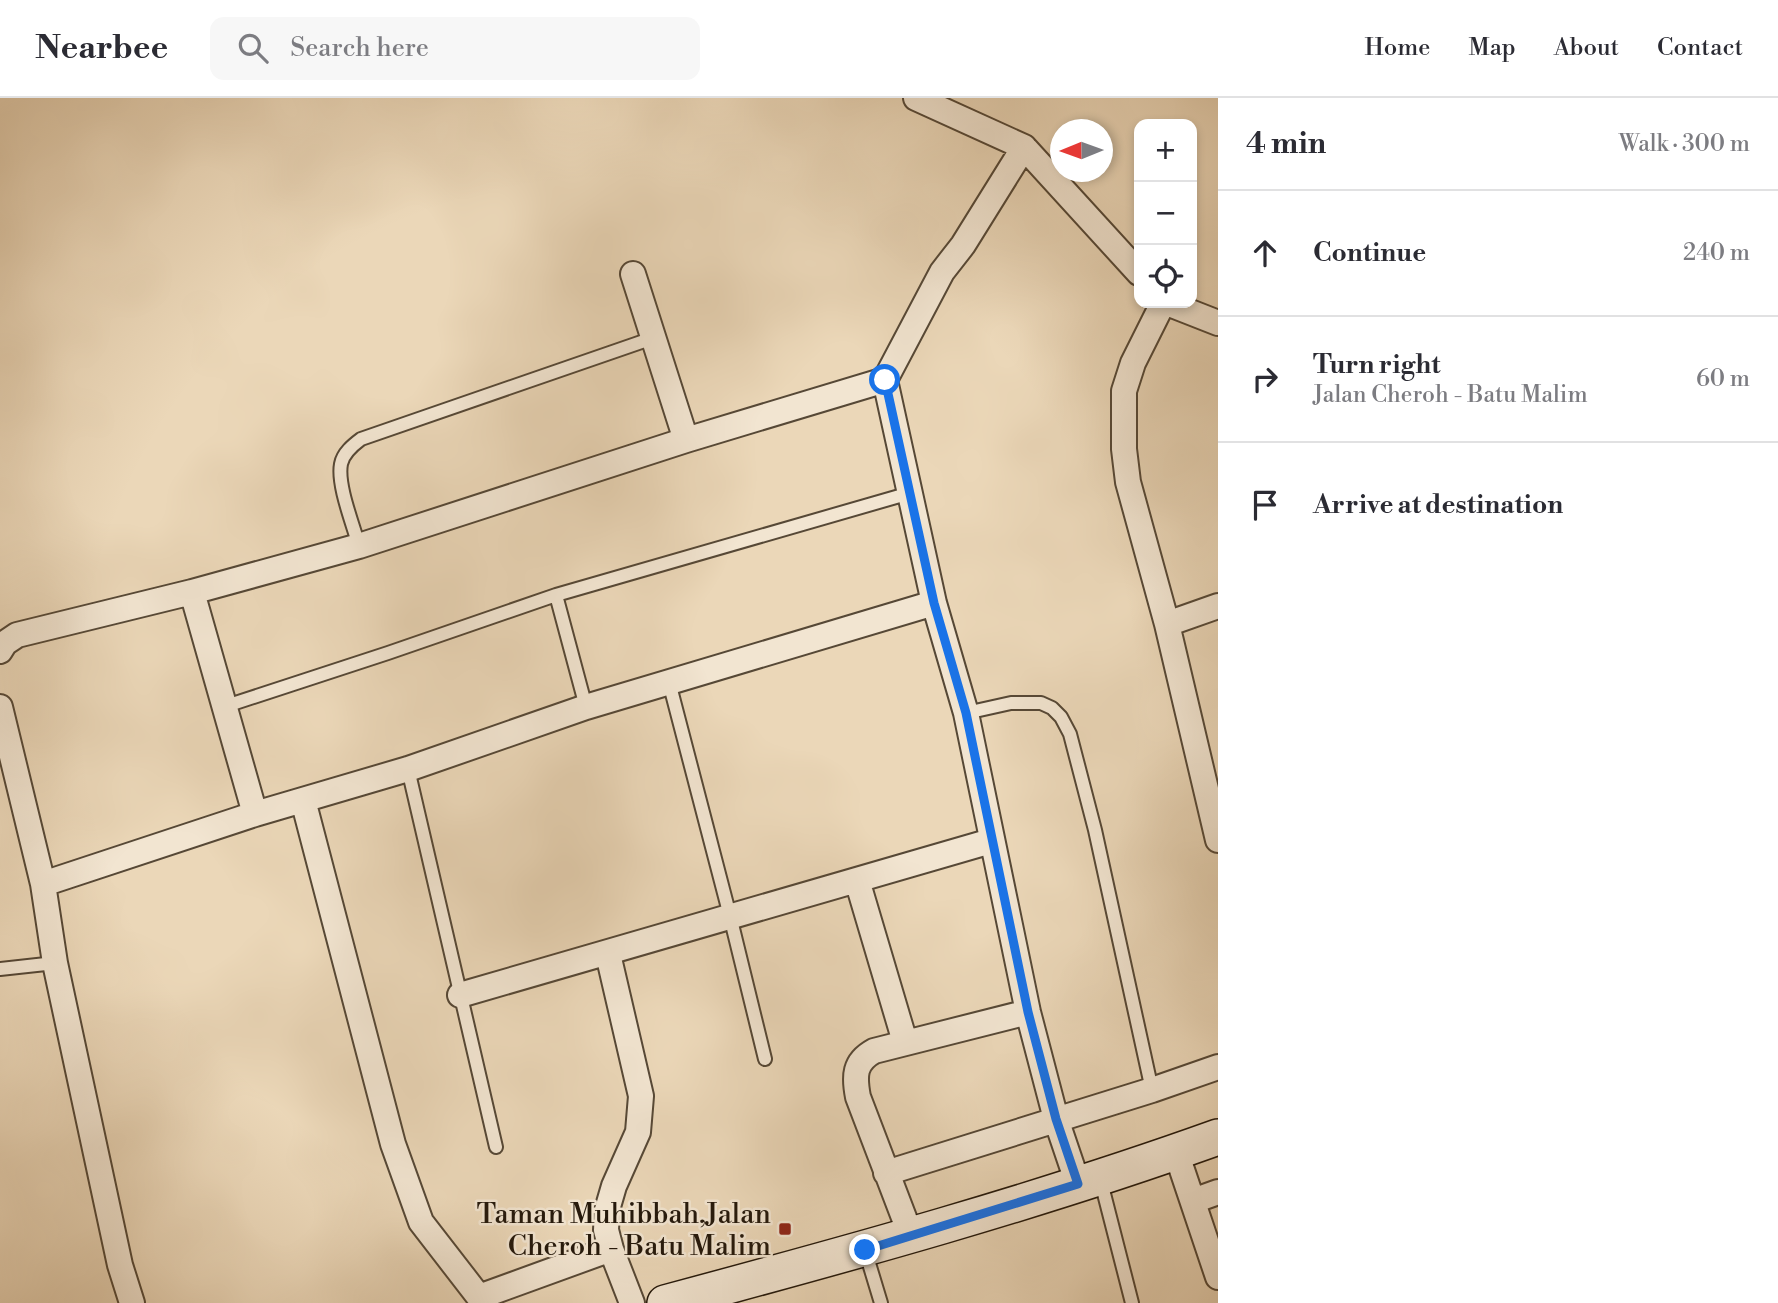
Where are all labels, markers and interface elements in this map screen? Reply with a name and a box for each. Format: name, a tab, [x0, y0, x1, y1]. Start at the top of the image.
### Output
search box	[210, 17, 700, 80]
text: Nearbee	[35, 28, 168, 69]
icon: search	[234, 29, 272, 67]
text: Search here	[290, 32, 429, 64]
text: Home	[1365, 33, 1430, 63]
text: Map	[1468, 33, 1516, 63]
text: About	[1554, 33, 1619, 63]
text: Contact	[1657, 33, 1743, 63]
north arrow	[1050, 119, 1113, 182]
map controls	[1134, 119, 1197, 308]
button: +	[1134, 119, 1197, 182]
text: 4 min	[1246, 125, 1326, 163]
text: Walk · 300 m	[1619, 130, 1750, 158]
button: −	[1134, 182, 1197, 245]
icon: ahead	[1246, 234, 1284, 272]
text: Continue	[1313, 237, 1426, 269]
text: 240 m	[1683, 239, 1750, 267]
button: locate	[1134, 245, 1197, 308]
text: Turn right	[1313, 349, 1441, 381]
icon: right	[1246, 360, 1284, 398]
route start	[869, 364, 900, 395]
text: 60 m	[1696, 365, 1750, 393]
text: Jalan Cheroh - Batu Malim	[1313, 381, 1588, 409]
icon: arrive	[1246, 486, 1284, 524]
text: Arrive at destination	[1313, 489, 1563, 521]
place label: Taman Muhibbah,Jalan Cheroh - Batu Malim	[477, 1197, 771, 1264]
marker: Taman Muhibbah,Jalan Cheroh - Batu Malim	[777, 1221, 793, 1237]
route end	[849, 1234, 880, 1265]

